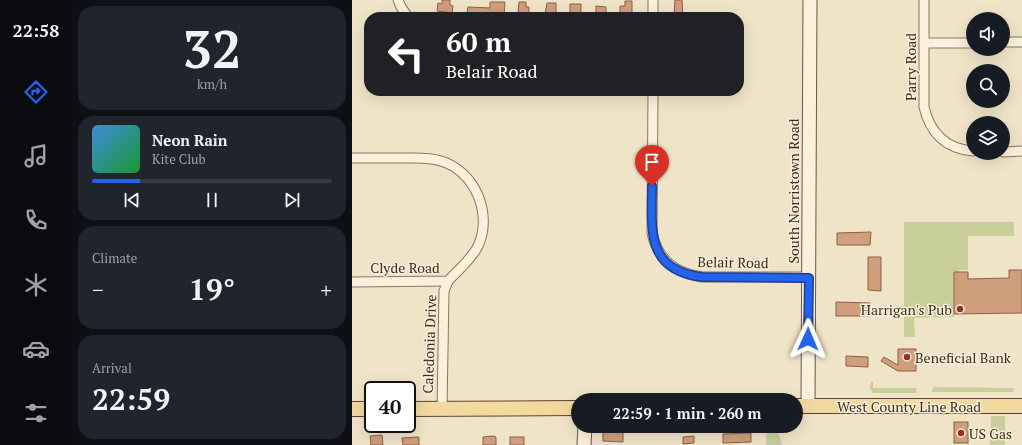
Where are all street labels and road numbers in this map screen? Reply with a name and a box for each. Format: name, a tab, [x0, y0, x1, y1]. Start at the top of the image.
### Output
street label: Parry Road	[901, 33, 920, 101]
street label: South Norristown Road	[784, 118, 803, 264]
street label: Belair Road	[697, 252, 769, 272]
street label: Clyde Road	[370, 258, 440, 277]
street label: Caledonia Drive	[418, 294, 440, 394]
street label: West County Line Road	[837, 397, 981, 416]

